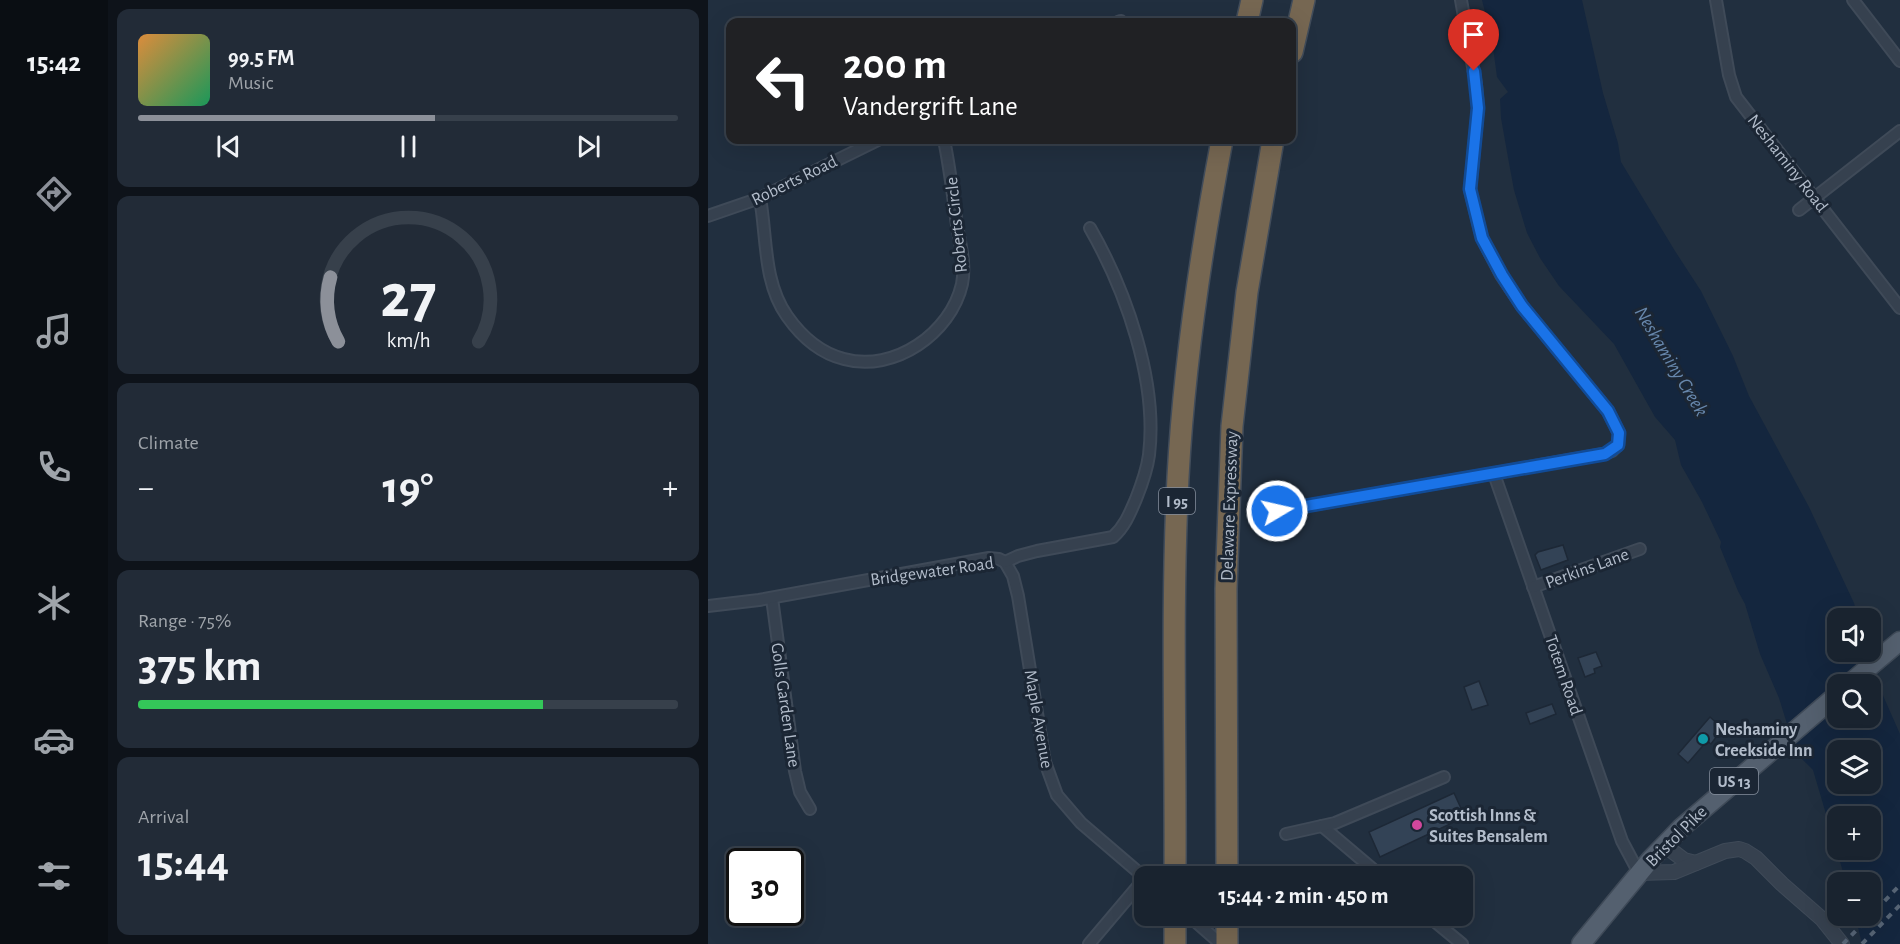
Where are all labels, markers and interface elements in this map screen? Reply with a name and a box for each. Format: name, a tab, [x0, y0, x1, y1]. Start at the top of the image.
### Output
pin	[1448, 9, 1499, 71]
icon: arrive	[1457, 18, 1490, 51]
icon: left	[744, 42, 822, 120]
text: 200 m	[843, 44, 947, 86]
text: 99.5 FM	[228, 47, 294, 69]
text: 15:42	[27, 49, 81, 76]
text: Music	[228, 73, 274, 93]
text: Vandergrift Lane	[843, 93, 1018, 120]
street label: Neshaminy Road	[1744, 111, 1831, 216]
icon: previous	[212, 130, 245, 163]
icon: pause	[392, 130, 425, 163]
icon: next	[572, 130, 605, 163]
street label: Roberts Road	[749, 152, 840, 209]
icon: directions	[33, 173, 75, 215]
street label: Roberts Circle	[943, 176, 971, 274]
text: 27	[380, 266, 436, 328]
water label: Neshaminy Creek	[1631, 303, 1712, 420]
icon: music	[33, 310, 75, 352]
text: km/h	[386, 330, 430, 351]
street label: Delaware Expressway	[1218, 430, 1242, 581]
text: Climate	[138, 433, 199, 453]
icon: phone	[33, 446, 75, 488]
text: 19°	[382, 466, 434, 511]
text: −	[138, 472, 154, 505]
text: +	[662, 472, 678, 505]
position arrow	[1245, 479, 1309, 543]
road number: I 95	[1159, 488, 1195, 514]
street label: Perkins Lane	[1543, 546, 1632, 592]
street label: Bridgewater Road	[869, 554, 995, 590]
icon: climate	[33, 582, 75, 624]
map controls	[1827, 608, 1881, 926]
button: sound	[1827, 608, 1881, 662]
text: Range · 75%	[138, 611, 231, 631]
street label: Totem Road	[1541, 633, 1585, 718]
street label: Golls Garden Lane	[767, 642, 803, 769]
text: 375 km	[138, 644, 262, 689]
street label: Maple Avenue	[1020, 669, 1056, 770]
button: search	[1827, 674, 1881, 728]
icon: car	[33, 719, 75, 761]
place label: Neshaminy Creekside Inn	[1715, 721, 1813, 760]
marker: Neshaminy Creekside Inn	[1696, 732, 1710, 746]
button: layers	[1827, 740, 1881, 794]
road number: US 13	[1710, 768, 1758, 794]
street label: Bristol Pike	[1643, 803, 1711, 871]
button: +	[1827, 806, 1881, 860]
text: Arrival	[138, 807, 189, 827]
place label: Scottish Inns & Suites Bensalem	[1429, 807, 1548, 846]
marker: Scottish Inns & Suites Bensalem	[1410, 818, 1424, 832]
text: 15:44	[138, 840, 229, 885]
speed limit sign: 30	[726, 848, 804, 926]
icon: filters	[33, 855, 75, 897]
button: −	[1827, 872, 1881, 926]
text: 15:44 · 2 min · 450 m	[1219, 885, 1388, 907]

